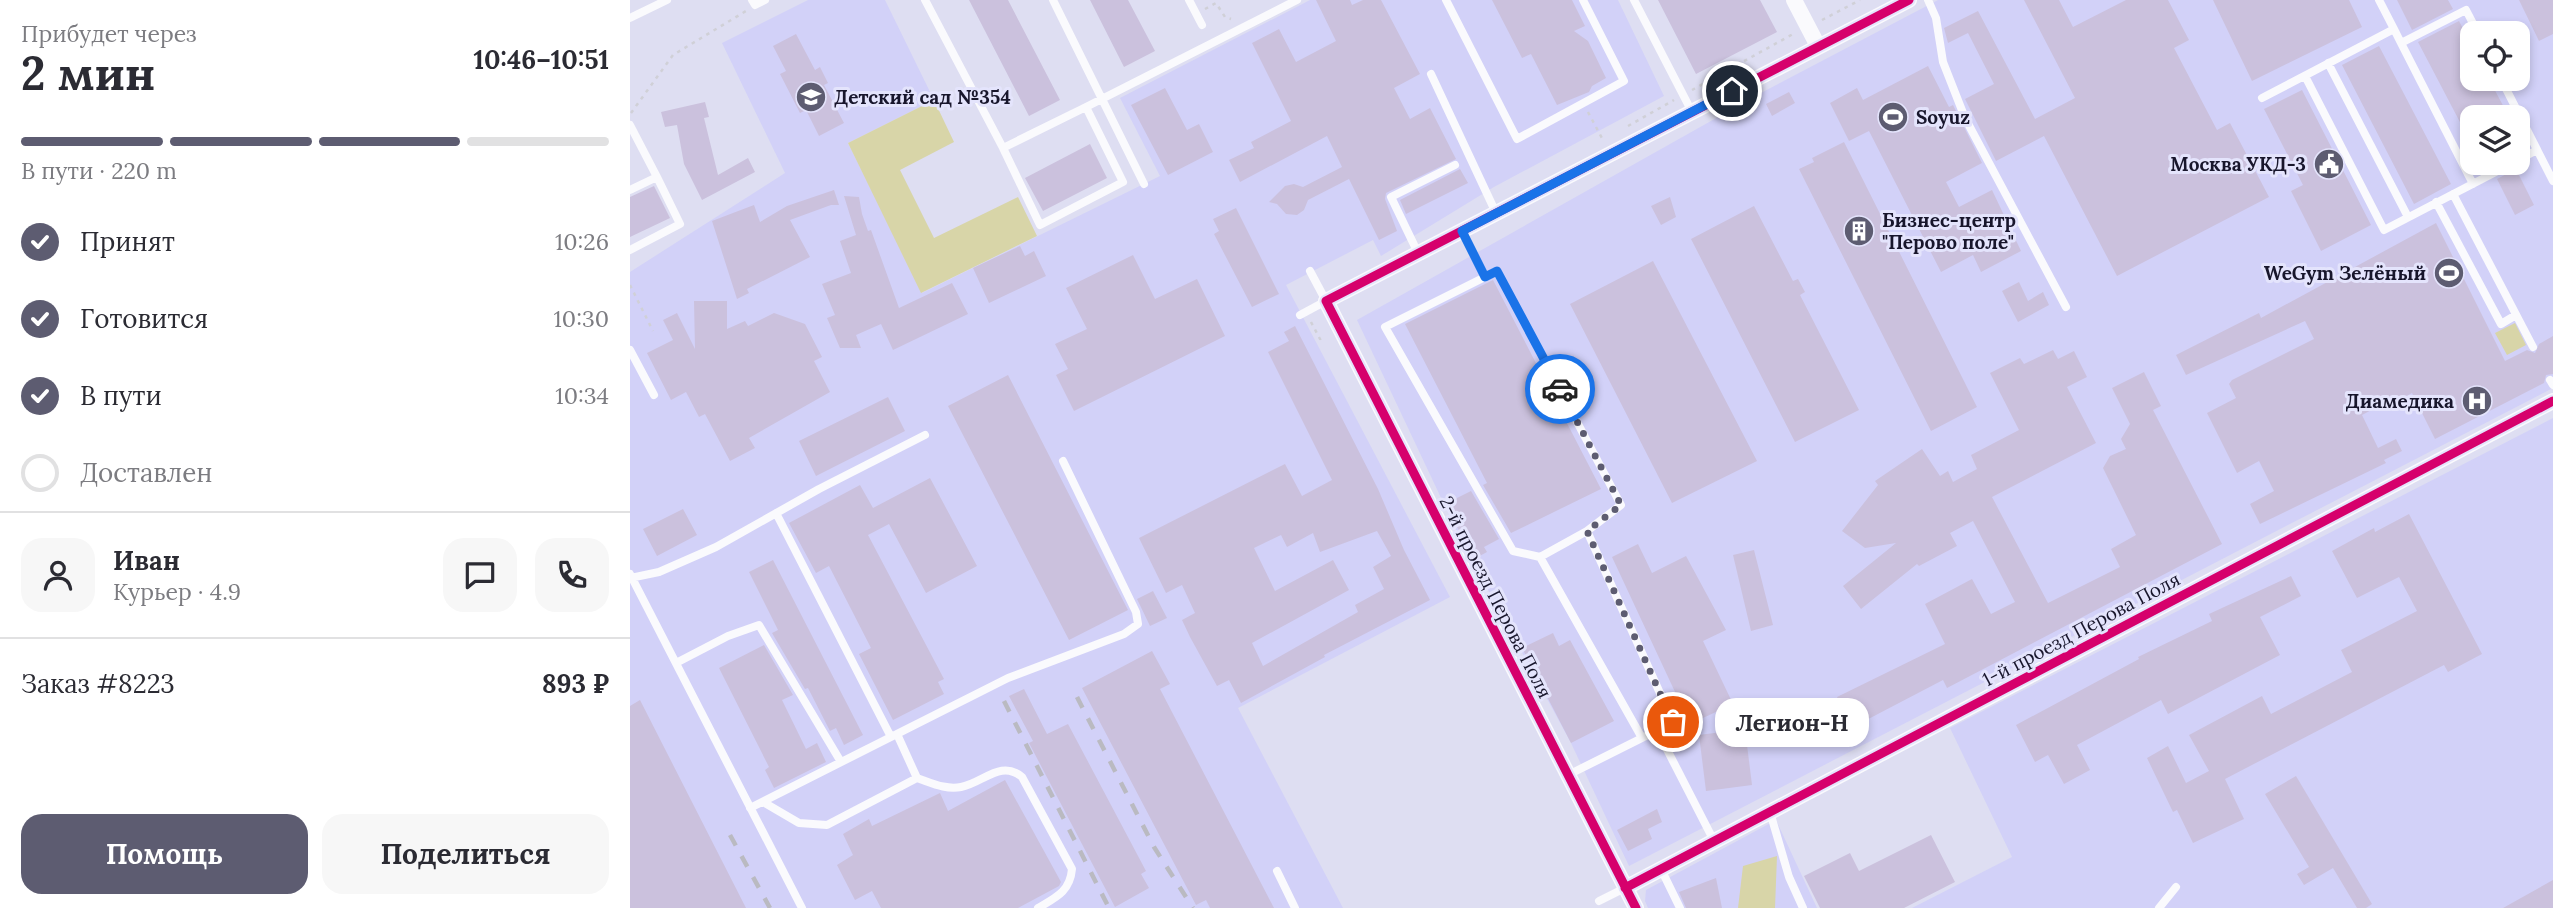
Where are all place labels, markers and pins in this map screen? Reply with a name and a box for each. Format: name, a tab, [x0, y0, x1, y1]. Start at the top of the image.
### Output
pin	[1702, 61, 1762, 121]
school or university icon: Детский сад №354	[794, 80, 828, 114]
place label: Детский сад №354	[834, 85, 1011, 109]
sports icon: Soyuz	[1876, 100, 1910, 134]
place label: Soyuz	[1916, 105, 1970, 129]
public building icon: Москва УКД-3	[2312, 147, 2346, 181]
place label: Москва УКД-3	[2170, 152, 2306, 176]
place label: Бизнес-центр "Перово поле"	[1882, 208, 2016, 254]
building icon: Бизнес-центр "Перово поле"	[1842, 214, 1876, 248]
sports icon: WeGym Зелёный	[2432, 256, 2466, 290]
place label: WeGym Зелёный	[2264, 261, 2426, 285]
hospital icon: Диамедика	[2460, 384, 2494, 418]
place label: Диамедика	[2346, 389, 2454, 413]
pin	[1643, 692, 1703, 752]
callout: Легион-Н	[1715, 698, 1869, 746]

